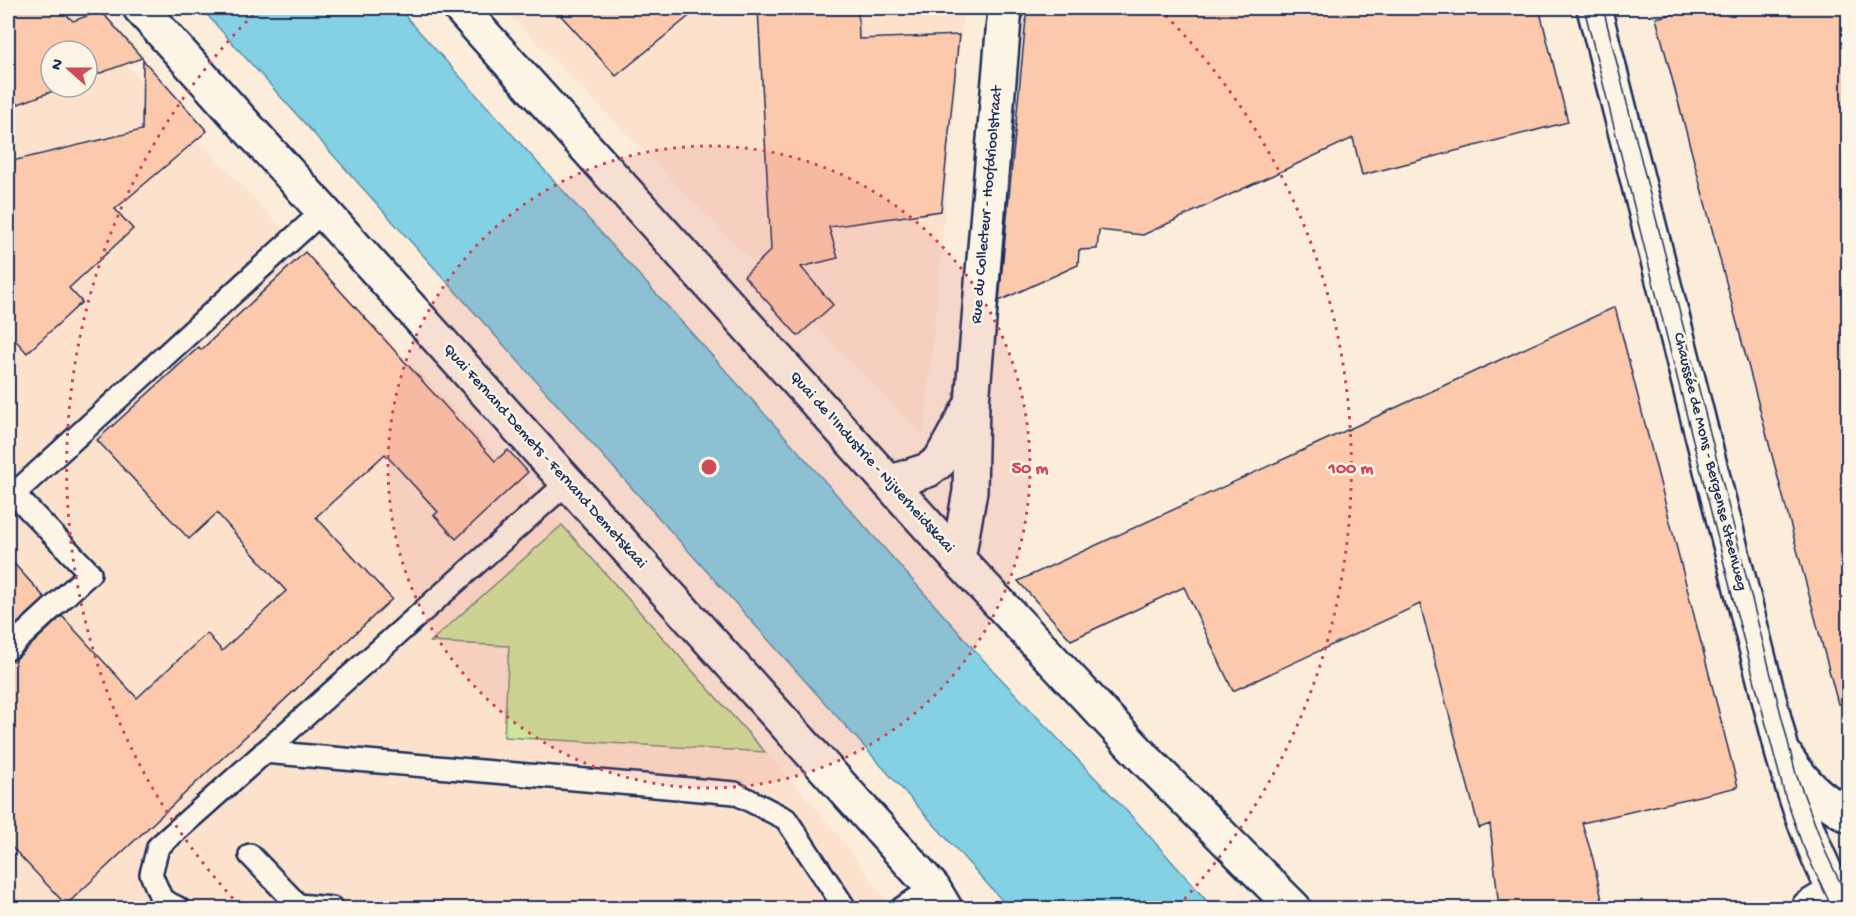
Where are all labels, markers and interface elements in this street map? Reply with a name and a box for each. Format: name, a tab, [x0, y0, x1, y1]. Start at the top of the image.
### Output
north arrow	[39, 39, 99, 99]
text: N	[48, 56, 69, 73]
street label: Rue du Collecteur - Hoofdrioolstraat	[968, 84, 1008, 325]
street label: Chaussée de Mons - Bergense Steenweg	[1668, 331, 1750, 593]
street label: Quai Fernand Demets - Fernand Demetskaai	[438, 341, 650, 573]
street label: Quai de l'Industrie - Nijverheidskaai	[784, 368, 958, 558]
centre of rings	[699, 457, 719, 477]
text: 50 m	[1012, 459, 1049, 480]
text: 100 m	[1328, 459, 1374, 480]

